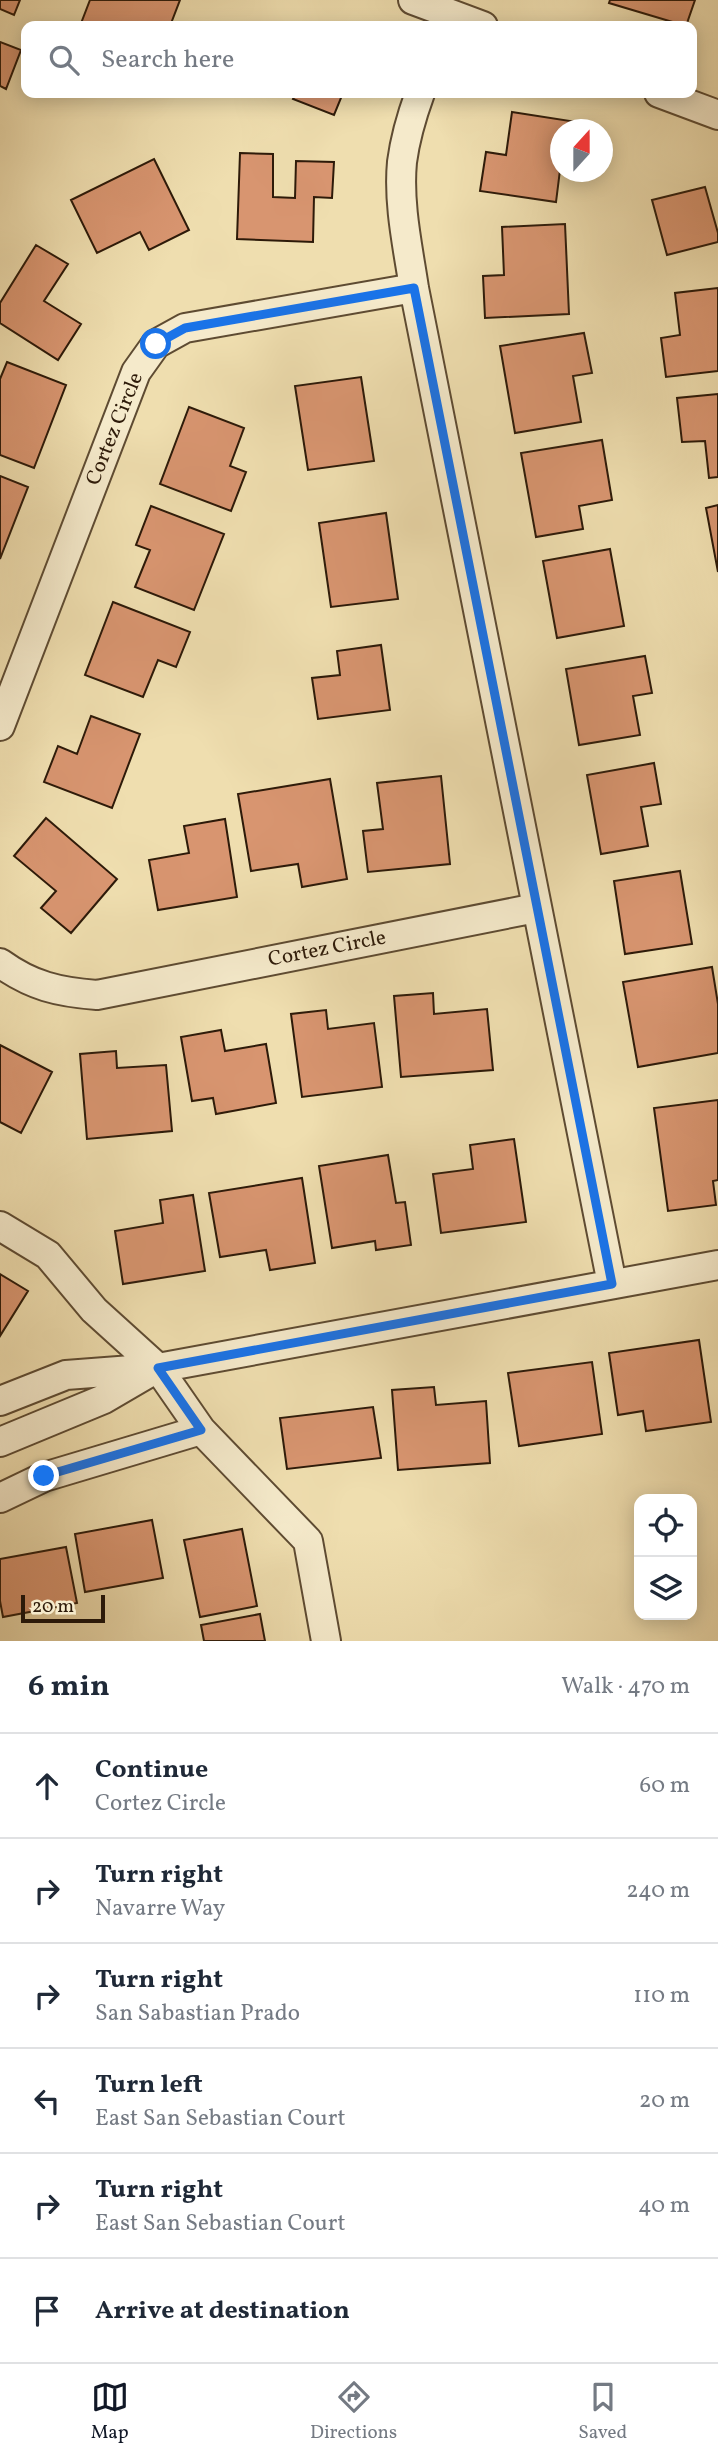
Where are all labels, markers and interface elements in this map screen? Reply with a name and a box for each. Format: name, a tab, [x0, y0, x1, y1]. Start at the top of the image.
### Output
search box	[21, 21, 697, 98]
icon: search	[45, 41, 83, 79]
text: Search here	[101, 42, 234, 78]
north arrow	[550, 119, 613, 182]
route start	[140, 328, 171, 359]
street label: Cortez Circle	[79, 368, 151, 490]
street label: Cortez Circle	[266, 923, 388, 975]
route end	[28, 1460, 59, 1491]
map controls	[634, 1494, 697, 1620]
button: locate	[634, 1494, 697, 1557]
button: layers	[634, 1557, 697, 1620]
scale bar	[21, 1592, 105, 1624]
text: 20 m	[32, 1594, 74, 1620]
text: 6 min	[28, 1666, 110, 1708]
text: Walk · 470 m	[561, 1671, 690, 1703]
text: Continue	[95, 1752, 208, 1788]
icon: ahead	[28, 1767, 66, 1805]
text: 60 m	[640, 1770, 690, 1802]
text: Cortez Circle	[95, 1788, 226, 1820]
text: Turn right	[95, 1857, 223, 1893]
icon: right	[28, 1872, 66, 1910]
text: 240 m	[626, 1875, 690, 1907]
text: Navarre Way	[95, 1893, 225, 1925]
text: Turn right	[95, 1962, 223, 1998]
icon: right	[28, 1977, 66, 2015]
text: 110 m	[633, 1980, 690, 2012]
text: San Sabastian Prado	[95, 1998, 300, 2030]
text: Turn left	[95, 2067, 203, 2103]
icon: left	[28, 2082, 66, 2120]
text: 20 m	[639, 2085, 690, 2117]
text: East San Sebastian Court	[95, 2103, 345, 2135]
text: Turn right	[95, 2172, 223, 2208]
icon: right	[28, 2187, 66, 2225]
text: 40 m	[638, 2190, 690, 2222]
text: East San Sebastian Court	[95, 2208, 345, 2240]
icon: arrive	[28, 2292, 66, 2330]
text: Arrive at destination	[95, 2293, 350, 2329]
tab: Map	[91, 2378, 129, 2446]
tab: Directions	[310, 2378, 397, 2446]
tab: Saved	[578, 2378, 627, 2446]

